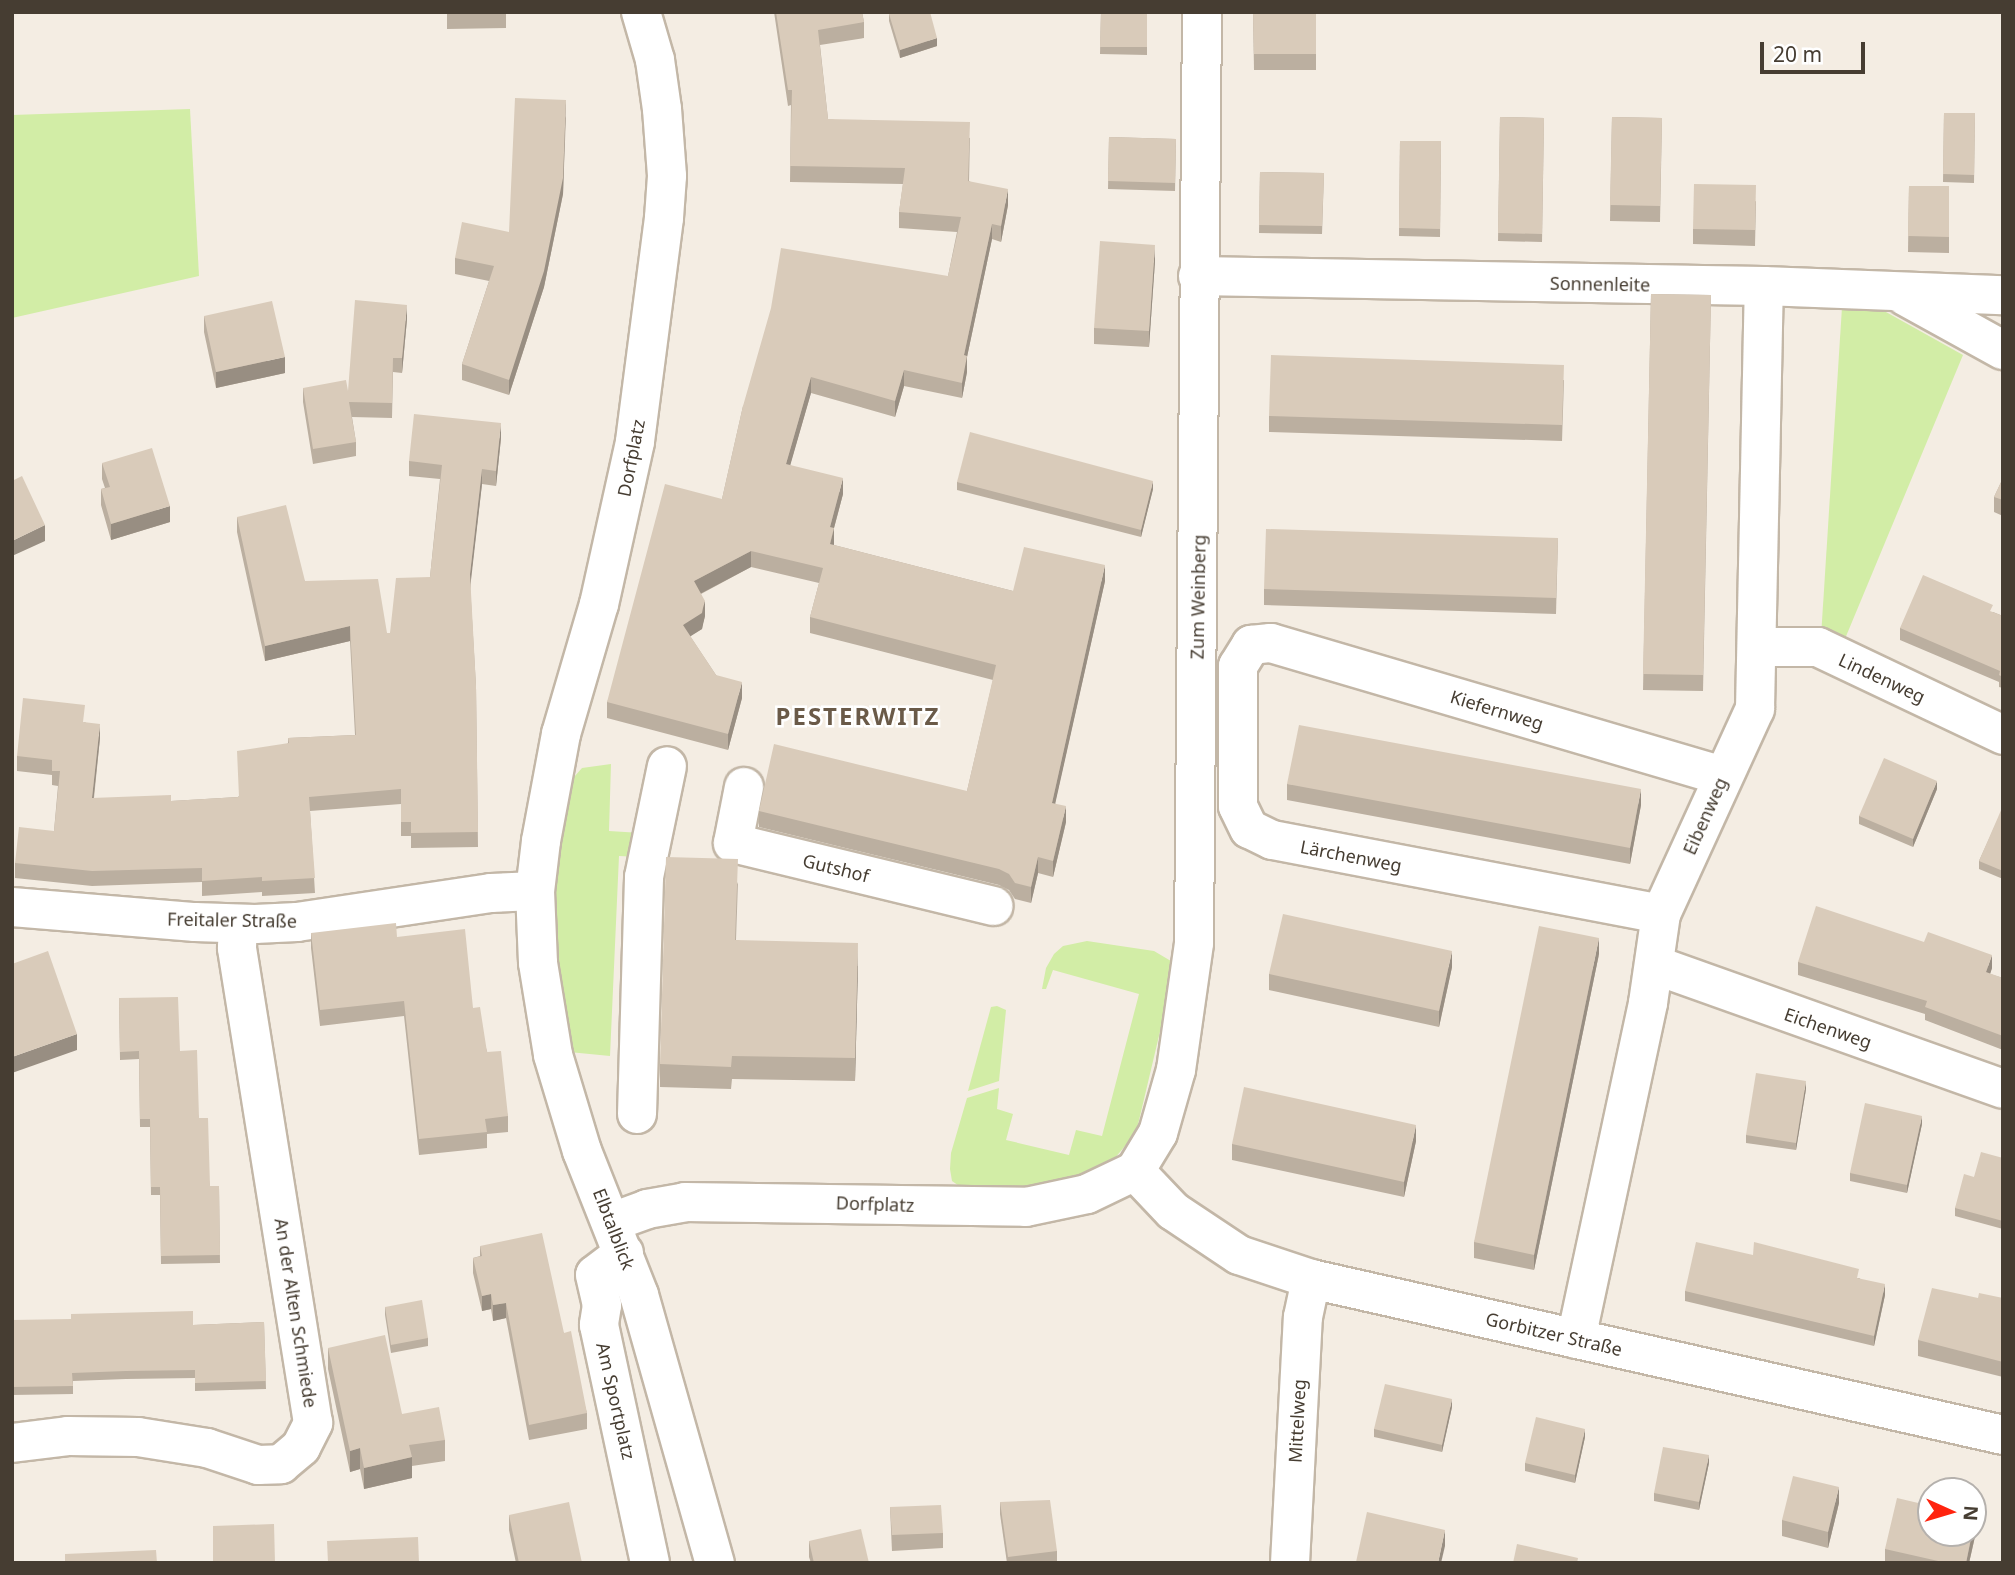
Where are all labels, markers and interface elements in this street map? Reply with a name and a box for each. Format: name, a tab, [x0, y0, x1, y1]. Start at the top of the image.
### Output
scale bar	[1763, 28, 1868, 72]
text: 20 m	[1773, 40, 1822, 68]
street label: Sonnenleite	[1550, 272, 1650, 296]
street label: Dorfplatz	[613, 417, 649, 499]
street label: Zum Weinberg	[1186, 534, 1210, 660]
street label: Lindenweg	[1835, 649, 1929, 707]
street label: Kiefernweg	[1448, 686, 1546, 734]
district label: PESTERWITZ	[777, 702, 939, 730]
street label: Eibenweg	[1678, 774, 1732, 858]
street label: Lärchenweg	[1298, 836, 1404, 876]
street label: Gutshof	[801, 849, 871, 887]
street label: Freitaler Straße	[167, 908, 297, 932]
street label: Eichenweg	[1781, 1003, 1875, 1053]
street label: Elbtalblick	[589, 1185, 639, 1273]
street label: Dorfplatz	[835, 1192, 915, 1216]
street label: An der Alten Schmiede	[270, 1217, 322, 1409]
street label: Gorbitzer Straße	[1484, 1308, 1624, 1360]
street label: Am Sportplatz	[592, 1340, 640, 1462]
street label: Mittelweg	[1284, 1378, 1310, 1464]
north arrow	[1917, 1477, 1987, 1547]
text: N	[1957, 1505, 1984, 1522]

